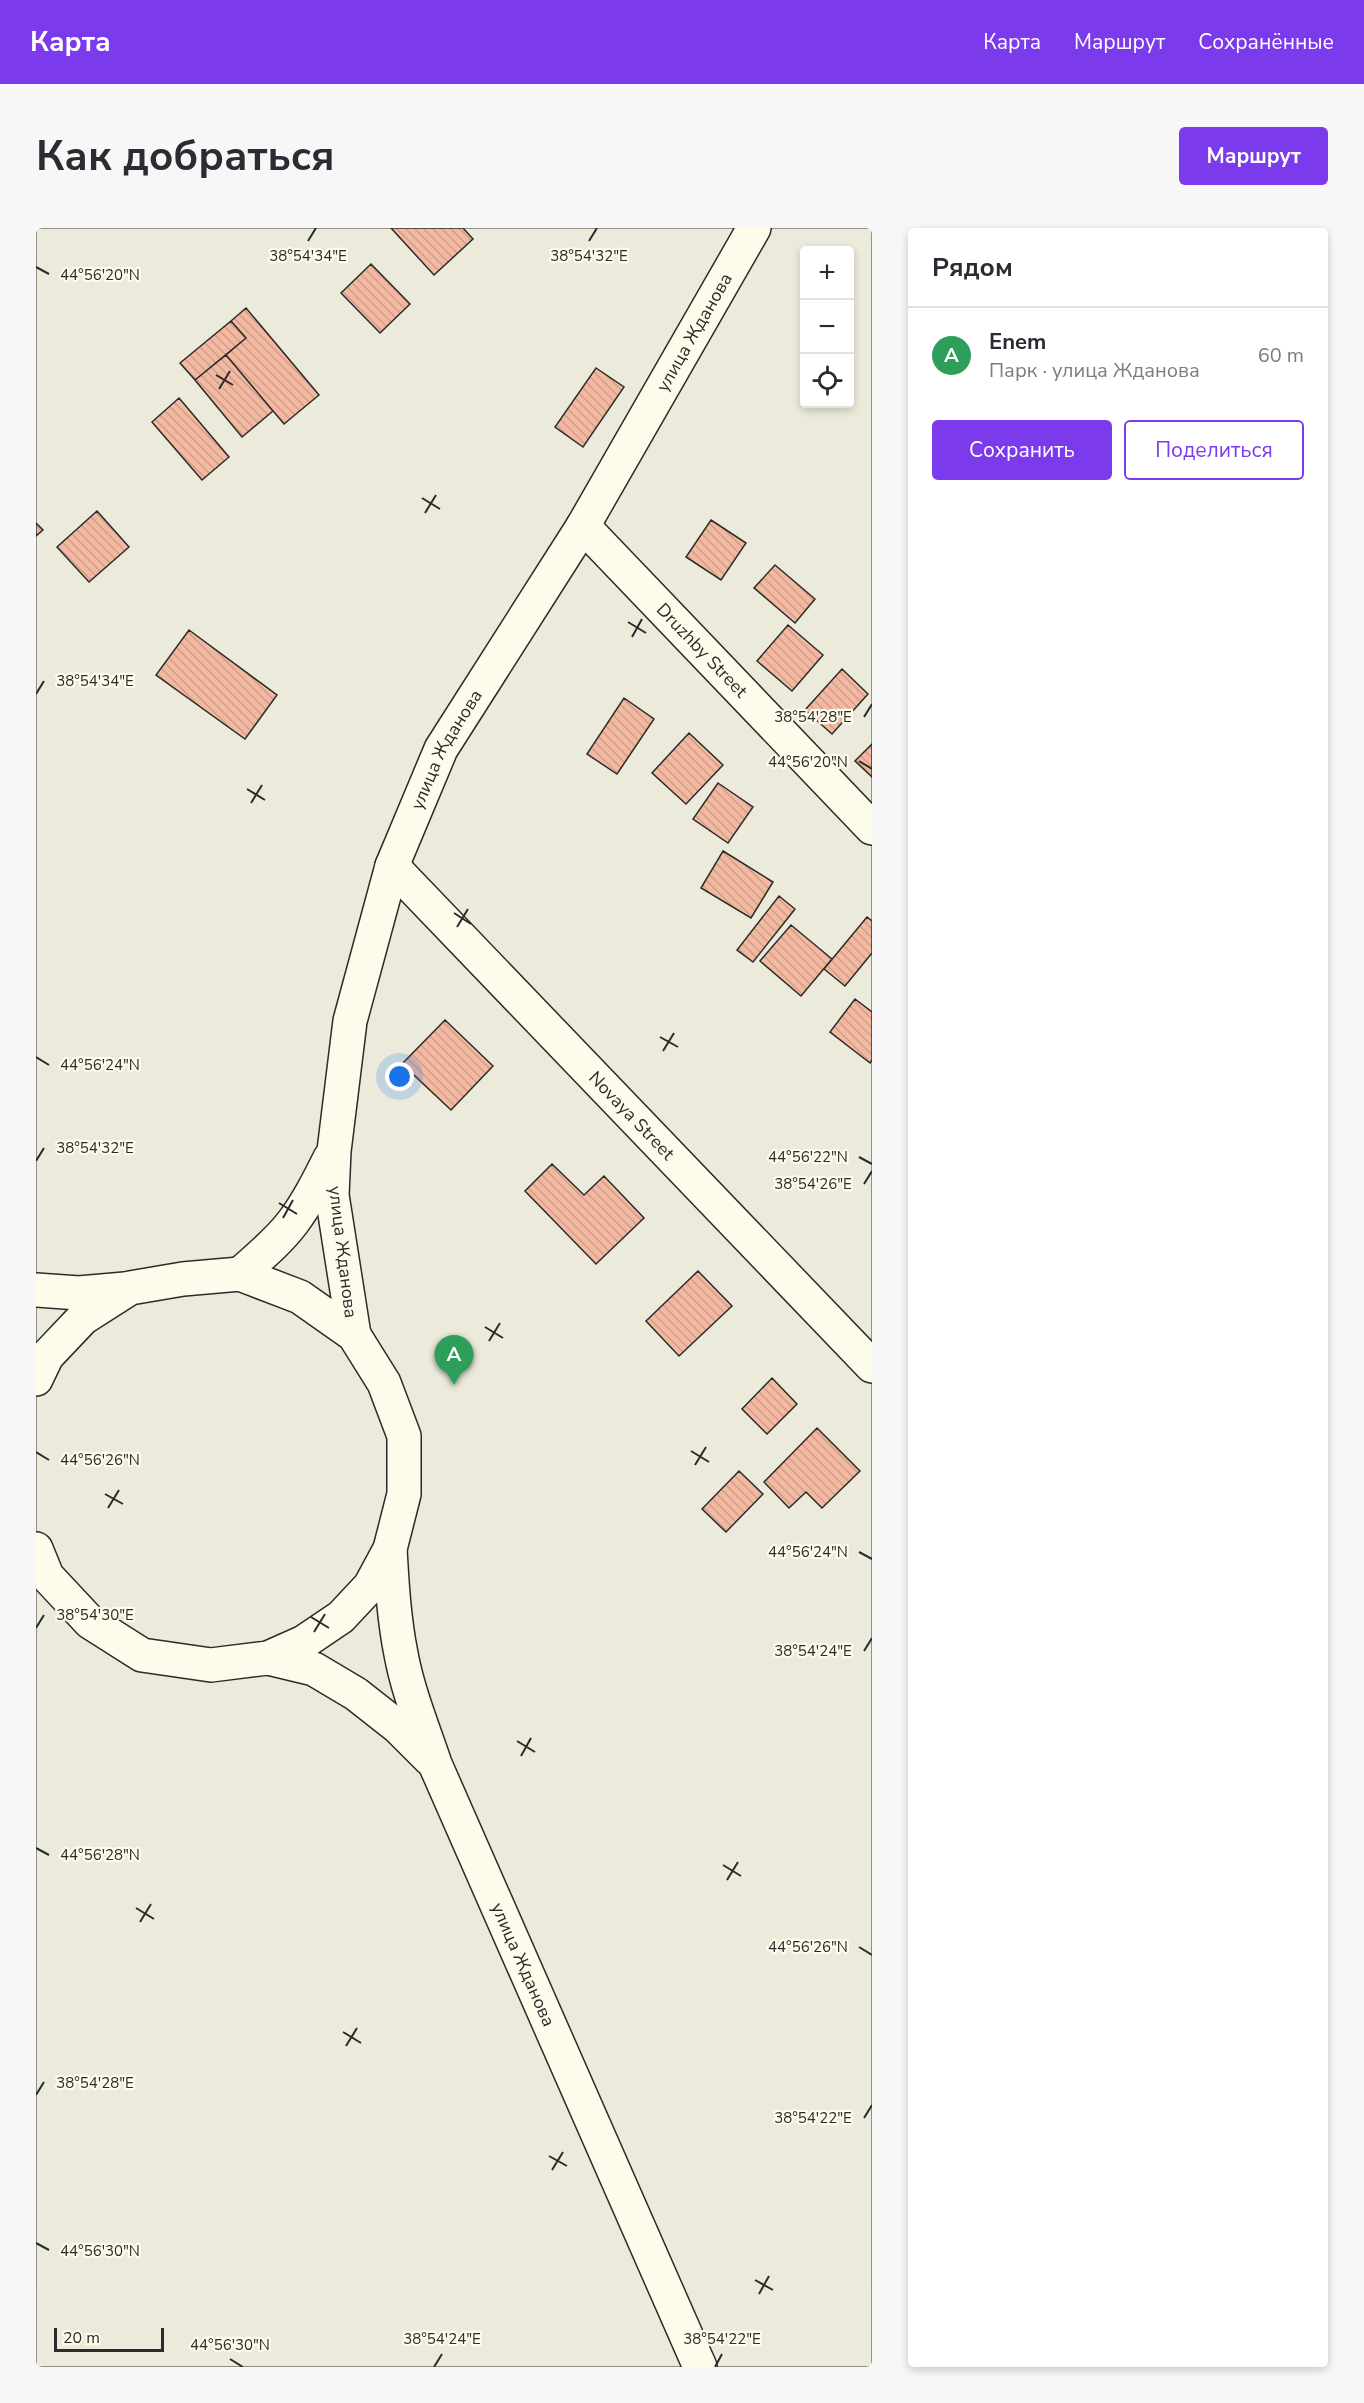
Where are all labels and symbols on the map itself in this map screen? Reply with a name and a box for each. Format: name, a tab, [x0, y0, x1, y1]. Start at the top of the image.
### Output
text: 38°54'34"E	[269, 246, 347, 266]
text: 38°54'32"E	[550, 246, 628, 266]
text: 44°56'20"N	[60, 265, 140, 285]
street label: улица Жданова	[651, 269, 738, 396]
street label: Druzhby Street	[651, 598, 753, 703]
text: 38°54'34"E	[56, 671, 134, 691]
street label: улица Жданова	[405, 685, 488, 813]
text: 38°54'28"E	[774, 707, 852, 727]
text: 44°56'20"N	[768, 752, 848, 772]
text: 44°56'24"N	[60, 1055, 140, 1075]
your location	[385, 1062, 414, 1091]
street label: Novaya Street	[583, 1066, 680, 1166]
text: 38°54'32"E	[56, 1138, 134, 1158]
text: 44°56'22"N	[768, 1147, 848, 1167]
text: 38°54'26"E	[774, 1174, 852, 1194]
street label: улица Жданова	[323, 1185, 363, 1319]
pin: A	[434, 1336, 474, 1385]
text: 44°56'26"N	[60, 1450, 140, 1470]
text: 44°56'24"N	[768, 1542, 848, 1562]
text: 38°54'30"E	[56, 1605, 134, 1625]
text: 38°54'24"E	[774, 1641, 852, 1661]
text: 44°56'28"N	[60, 1845, 140, 1865]
street label: улица Жданова	[485, 1899, 561, 2030]
text: 44°56'26"N	[768, 1937, 848, 1957]
text: 38°54'28"E	[56, 2073, 134, 2093]
text: 38°54'22"E	[774, 2108, 852, 2128]
text: 44°56'30"N	[60, 2241, 140, 2261]
scale bar	[54, 2325, 164, 2352]
text: 38°54'24"E	[403, 2329, 481, 2349]
text: 38°54'22"E	[683, 2329, 761, 2349]
text: 44°56'30"N	[190, 2335, 270, 2355]

